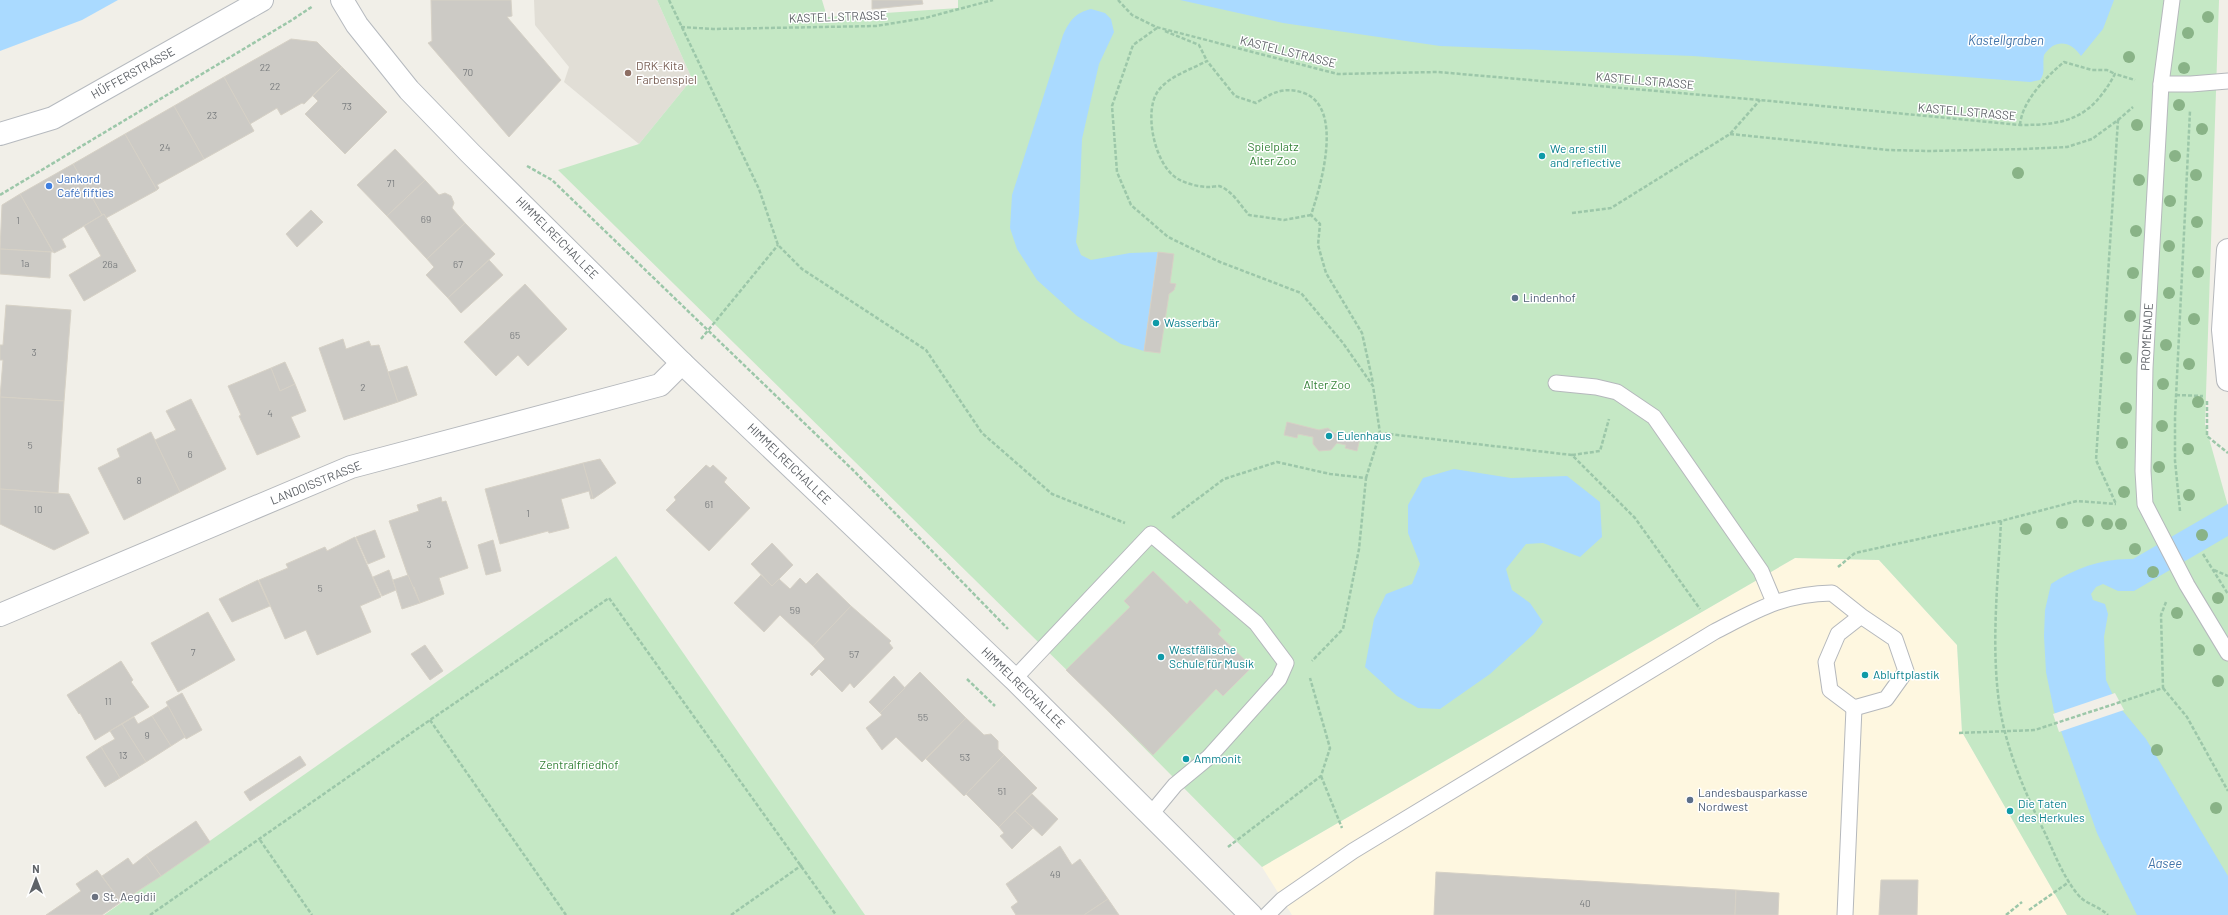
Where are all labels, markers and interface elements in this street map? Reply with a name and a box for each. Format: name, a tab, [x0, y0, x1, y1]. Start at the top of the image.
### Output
street label: KASTELLSTRASSE	[789, 7, 887, 25]
street label: KASTELLSTRASSE	[1239, 32, 1338, 70]
water label: Kastellgraben	[1968, 32, 2044, 48]
street label: HÜFFERSTRASSE	[88, 43, 177, 101]
place label: DRK-Kita Farbenspiel	[636, 58, 697, 86]
house number: 22	[260, 61, 270, 73]
house number: 70	[463, 66, 473, 78]
marker: DRK-Kita Farbenspiel	[623, 68, 633, 78]
street label: KASTELLSTRASSE	[1595, 69, 1695, 91]
house number: 22	[270, 80, 280, 92]
house number: 73	[342, 100, 352, 112]
street label: KASTELLSTRASSE	[1917, 100, 2017, 122]
house number: 23	[207, 109, 217, 121]
park label: Spielplatz Alter Zoo	[1247, 139, 1299, 167]
house number: 24	[160, 141, 170, 153]
place label: We are still and reflective	[1550, 141, 1621, 169]
marker: We are still and reflective	[1537, 151, 1547, 161]
place label: Jankord Café fifties	[57, 171, 114, 199]
house number: 71	[387, 177, 395, 189]
marker: Jankord Café fifties	[44, 181, 54, 191]
street label: HIMMELREICHALLEE	[514, 193, 602, 281]
house number: 69	[421, 213, 431, 225]
house number: 1	[16, 214, 20, 226]
house number: 1a	[21, 257, 29, 269]
house number: 26a	[102, 258, 118, 270]
house number: 67	[453, 258, 463, 270]
place label: Lindenhof	[1523, 290, 1576, 304]
marker: Lindenhof	[1510, 293, 1520, 303]
street label: PROMENADE	[2137, 303, 2155, 371]
place label: Wasserbär	[1164, 315, 1220, 329]
marker: Wasserbär	[1151, 318, 1161, 328]
house number: 65	[510, 329, 520, 341]
house number: 3	[31, 346, 37, 358]
park label: Alter Zoo	[1303, 377, 1351, 391]
house number: 2	[360, 381, 366, 393]
house number: 4	[267, 407, 273, 419]
street label: HIMMELREICHALLEE	[745, 420, 834, 507]
place label: Eulenhaus	[1337, 428, 1391, 442]
marker: Eulenhaus	[1324, 431, 1334, 441]
house number: 5	[27, 439, 33, 451]
house number: 6	[187, 448, 193, 460]
street label: LANDOISSTRASSE	[268, 457, 363, 507]
house number: 8	[136, 474, 142, 486]
house number: 61	[705, 498, 713, 510]
house number: 10	[33, 503, 43, 515]
house number: 1	[526, 507, 530, 519]
house number: 3	[426, 538, 432, 550]
house number: 5	[317, 582, 323, 594]
house number: 59	[790, 604, 800, 616]
place label: Westfälische Schule für Musik	[1169, 642, 1254, 670]
street label: HIMMELREICHALLEE	[979, 644, 1068, 731]
house number: 7	[191, 646, 196, 658]
house number: 57	[849, 648, 859, 660]
marker: Westfälische Schule für Musik	[1156, 652, 1166, 662]
place label: Abluftplastik	[1873, 667, 1939, 681]
marker: Abluftplastik	[1860, 670, 1870, 680]
house number: 11	[104, 695, 112, 707]
house number: 55	[918, 711, 928, 723]
house number: 9	[144, 729, 150, 741]
house number: 13	[119, 749, 127, 761]
house number: 53	[960, 751, 970, 763]
place label: Ammonit	[1194, 751, 1241, 765]
marker: Ammonit	[1181, 754, 1191, 764]
park label: Zentralfriedhof	[540, 757, 618, 771]
house number: 51	[998, 785, 1006, 797]
place label: Landesbausparkasse Nordwest	[1698, 785, 1808, 813]
marker: Landesbausparkasse Nordwest	[1685, 795, 1695, 805]
place label: Die Taten des Herkules	[2018, 796, 2085, 824]
marker: Die Taten des Herkules	[2005, 806, 2015, 816]
water label: Aasee	[2148, 855, 2182, 871]
north arrow	[16, 859, 56, 899]
text: N	[32, 862, 40, 875]
house number: 49	[1050, 868, 1060, 880]
place label: St. Aegidii	[103, 889, 156, 903]
marker: St. Aegidii	[90, 892, 100, 902]
house number: 40	[1579, 897, 1591, 909]

